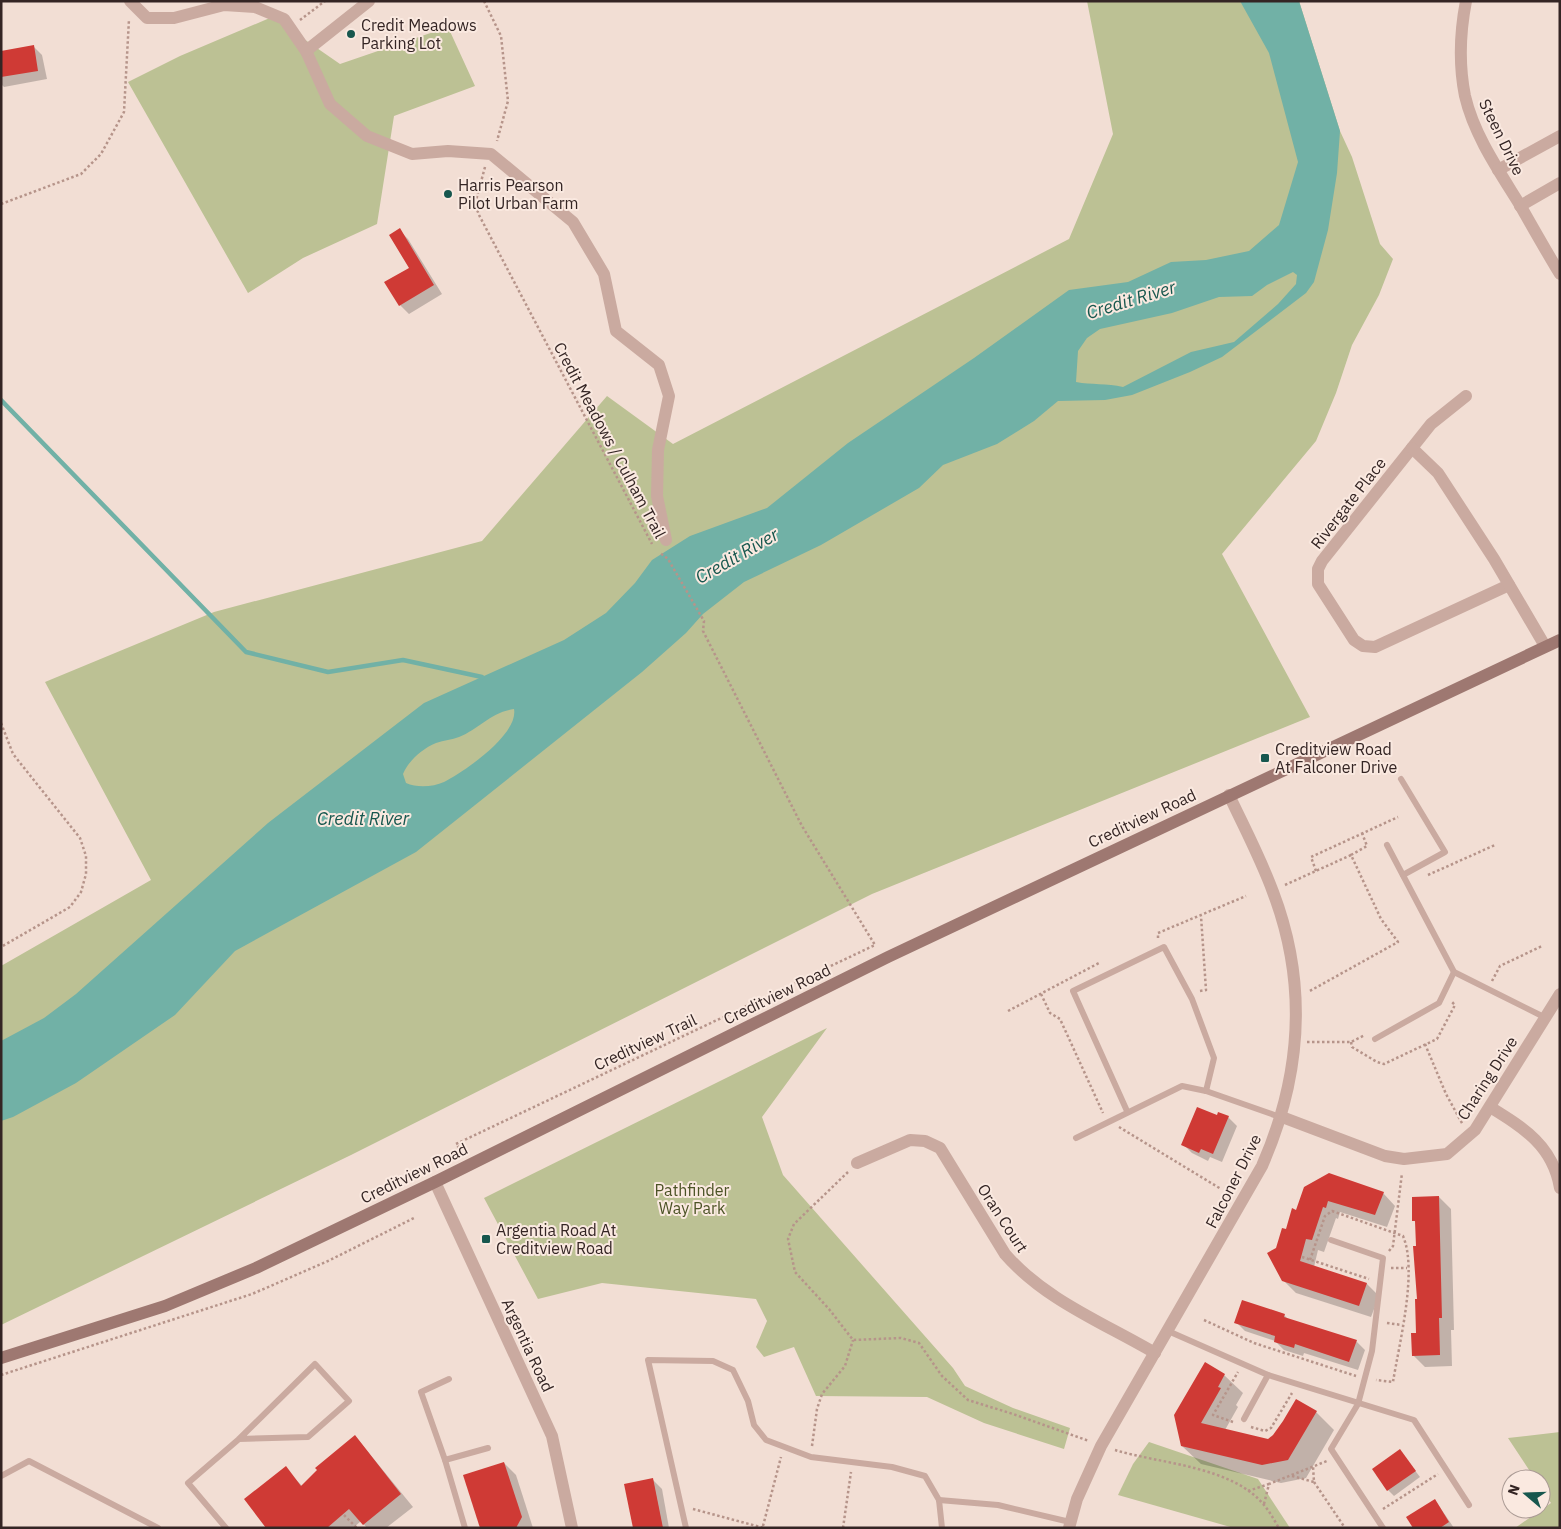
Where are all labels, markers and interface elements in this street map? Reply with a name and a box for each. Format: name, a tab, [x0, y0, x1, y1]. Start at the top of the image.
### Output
place label: Credit Meadows Parking Lot	[361, 15, 477, 53]
marker: Credit Meadows Parking Lot	[345, 28, 357, 40]
street label: Steen Drive	[1475, 96, 1529, 179]
place label: Harris Pearson Pilot Urban Farm	[458, 175, 579, 213]
marker: Harris Pearson Pilot Urban Farm	[442, 188, 454, 200]
water label: Credit River	[1083, 275, 1179, 324]
street label: Credit Meadows / Culham Trail	[550, 338, 670, 542]
street label: Rivergate Place	[1306, 453, 1390, 553]
water label: Credit River	[691, 522, 783, 589]
place label: Creditview Road At Falconer Drive	[1275, 739, 1398, 777]
marker: Creditview Road At Falconer Drive	[1259, 752, 1271, 764]
street label: Creditview Road	[1085, 784, 1199, 852]
water label: Credit River	[317, 807, 409, 830]
street label: Creditview Road	[720, 959, 834, 1029]
street label: Creditview Trail	[590, 1009, 700, 1075]
street label: Charing Drive	[1453, 1032, 1522, 1124]
street label: Falconer Drive	[1201, 1130, 1265, 1231]
street label: Creditview Road	[357, 1138, 471, 1208]
park label: Pathfinder Way Park	[655, 1180, 730, 1218]
street label: Oran Court	[973, 1180, 1033, 1256]
place label: Argentia Road At Creditview Road	[496, 1220, 616, 1258]
marker: Argentia Road At Creditview Road	[480, 1233, 492, 1245]
street label: Argentia Road	[498, 1295, 558, 1395]
north arrow	[1501, 1469, 1551, 1519]
text: N	[1504, 1482, 1524, 1497]

